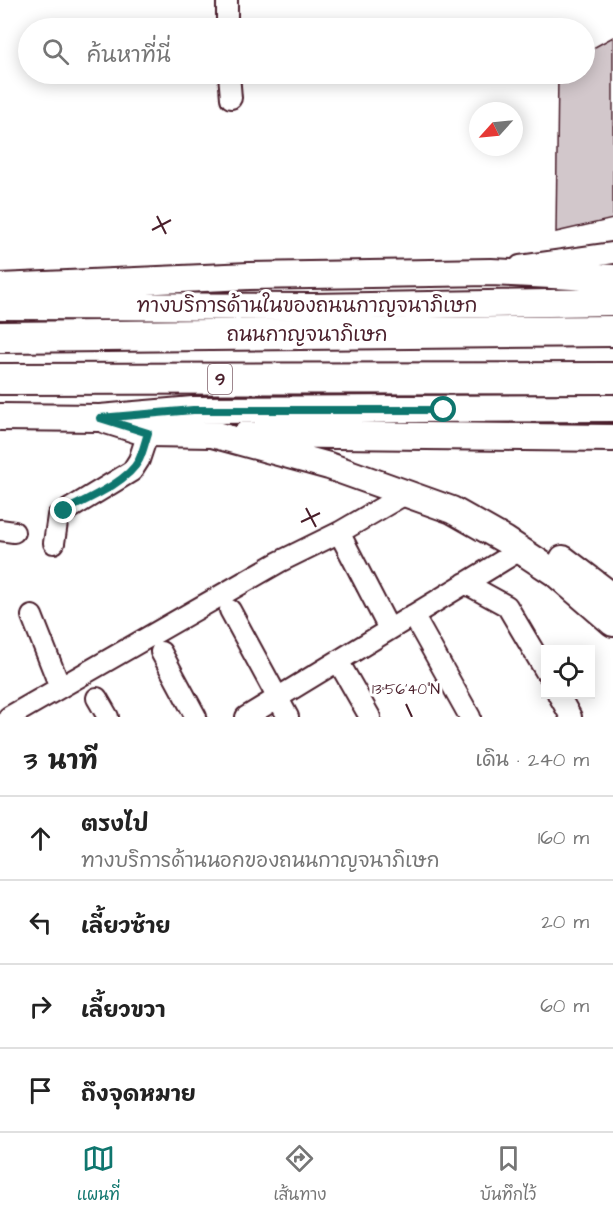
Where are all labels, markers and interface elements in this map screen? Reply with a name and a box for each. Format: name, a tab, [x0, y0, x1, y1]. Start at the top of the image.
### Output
search box	[18, 18, 595, 84]
icon: search	[39, 35, 72, 68]
text: ค้นหาที่นี่	[87, 40, 171, 71]
north arrow	[469, 102, 523, 156]
street label: ทางบริการด้านในของถนนกาญจนาภิเษก	[137, 292, 477, 320]
street label: ถนนกาญจนาภิเษก	[226, 321, 388, 349]
road number: 9	[208, 364, 232, 394]
route start	[430, 396, 456, 422]
route end	[50, 497, 76, 523]
map controls	[541, 645, 595, 699]
button: locate	[541, 645, 595, 699]
text: 13°56'40"N	[372, 679, 440, 700]
text: 3 นาที	[24, 743, 98, 779]
text: เดิน · 240 m	[475, 746, 589, 774]
text: ตรงไป	[81, 809, 149, 840]
icon: ahead	[24, 822, 57, 855]
text: 160 m	[538, 824, 589, 852]
text: ทางบริการด้านนอกของถนนกาญจนาภิเษก	[81, 847, 439, 875]
icon: left	[24, 906, 57, 939]
text: 20 m	[541, 908, 589, 936]
text: เลี้ยวซ้าย	[81, 911, 171, 942]
icon: right	[24, 990, 57, 1023]
text: 60 m	[540, 992, 589, 1020]
text: เลี้ยวขวา	[81, 995, 165, 1026]
icon: arrive	[24, 1074, 57, 1107]
text: ถึงจุดหมาย	[81, 1079, 196, 1110]
tab: แผนที่	[77, 1142, 120, 1206]
tab: เส้นทาง	[273, 1142, 326, 1206]
tab: บันทึกไว้	[480, 1142, 536, 1206]

